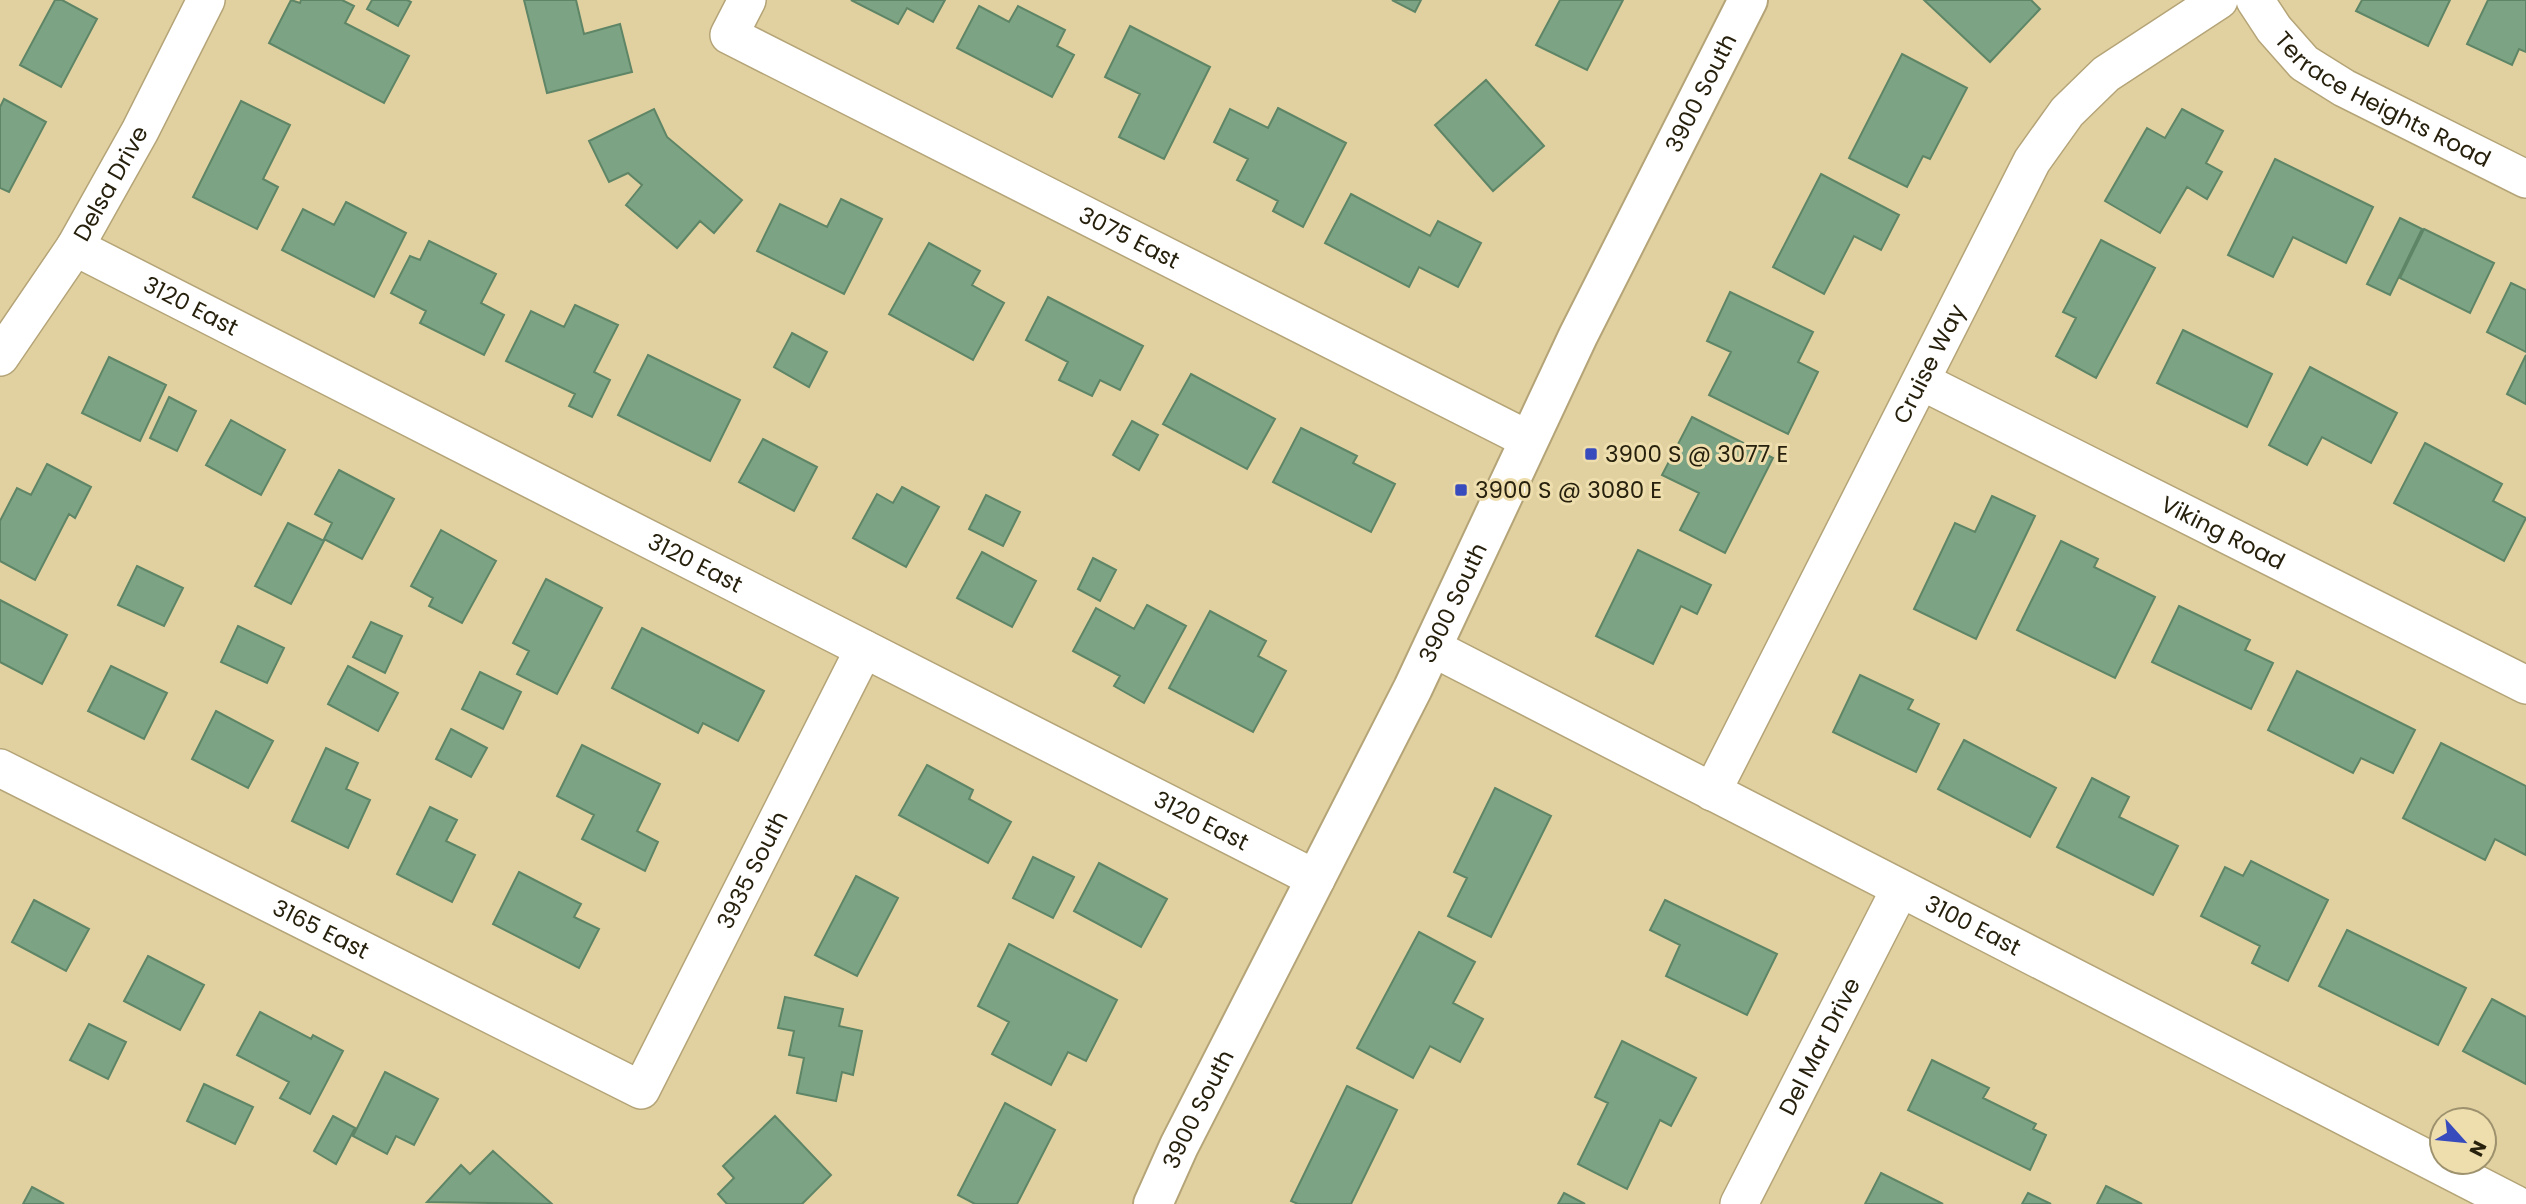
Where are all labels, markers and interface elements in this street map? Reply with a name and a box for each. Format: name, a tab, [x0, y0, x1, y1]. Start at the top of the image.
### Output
street label: Terrace Heights Road	[2267, 25, 2496, 175]
street label: 3900 South	[1658, 28, 1744, 158]
street label: Delsa Drive	[65, 120, 156, 247]
street label: 3075 East	[1073, 199, 1185, 277]
street label: 3120 East	[138, 268, 244, 344]
street label: Cruise Way	[1885, 299, 1973, 429]
place label: 3900 S @ 3077 E	[1605, 438, 1788, 470]
marker: 3900 S @ 3077 E	[1583, 446, 1599, 462]
place label: 3900 S @ 3080 E	[1475, 474, 1662, 506]
marker: 3900 S @ 3080 E	[1453, 482, 1469, 498]
street label: Viking Road	[2155, 488, 2291, 577]
street label: 3120 East	[642, 525, 748, 600]
street label: 3900 South	[1411, 537, 1495, 668]
street label: 3120 East	[1148, 783, 1254, 858]
street label: 3935 South	[709, 805, 796, 934]
street label: 3100 East	[1919, 887, 2026, 963]
street label: 3165 East	[267, 892, 374, 967]
street label: Del Mar Drive	[1771, 972, 1868, 1121]
street label: 3900 South	[1155, 1044, 1241, 1174]
north arrow	[2428, 1106, 2498, 1176]
text: N	[2462, 1136, 2493, 1161]

